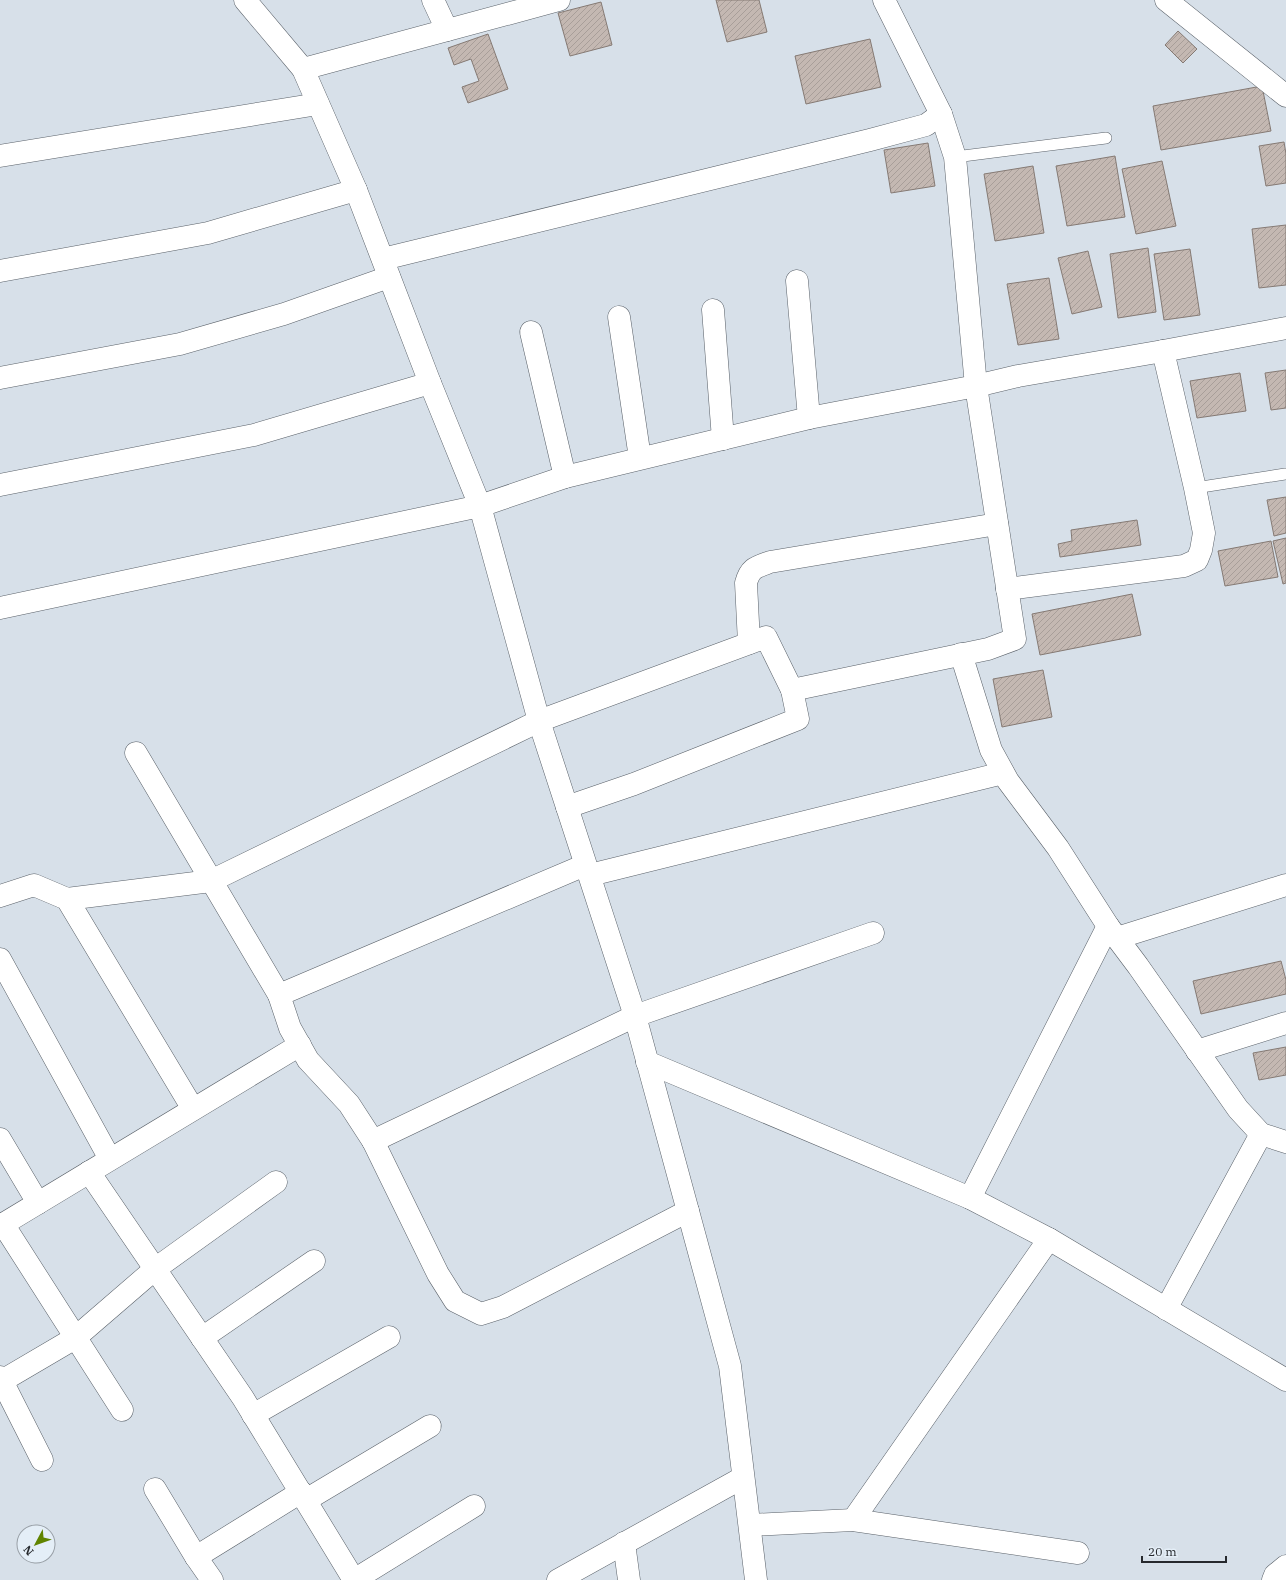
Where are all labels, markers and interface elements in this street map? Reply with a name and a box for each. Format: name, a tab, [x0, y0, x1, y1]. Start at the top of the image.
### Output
north arrow	[16, 1524, 56, 1564]
scale bar	[1142, 1538, 1226, 1564]
text: N	[20, 1542, 37, 1558]
text: 20 m	[1148, 1544, 1177, 1559]

